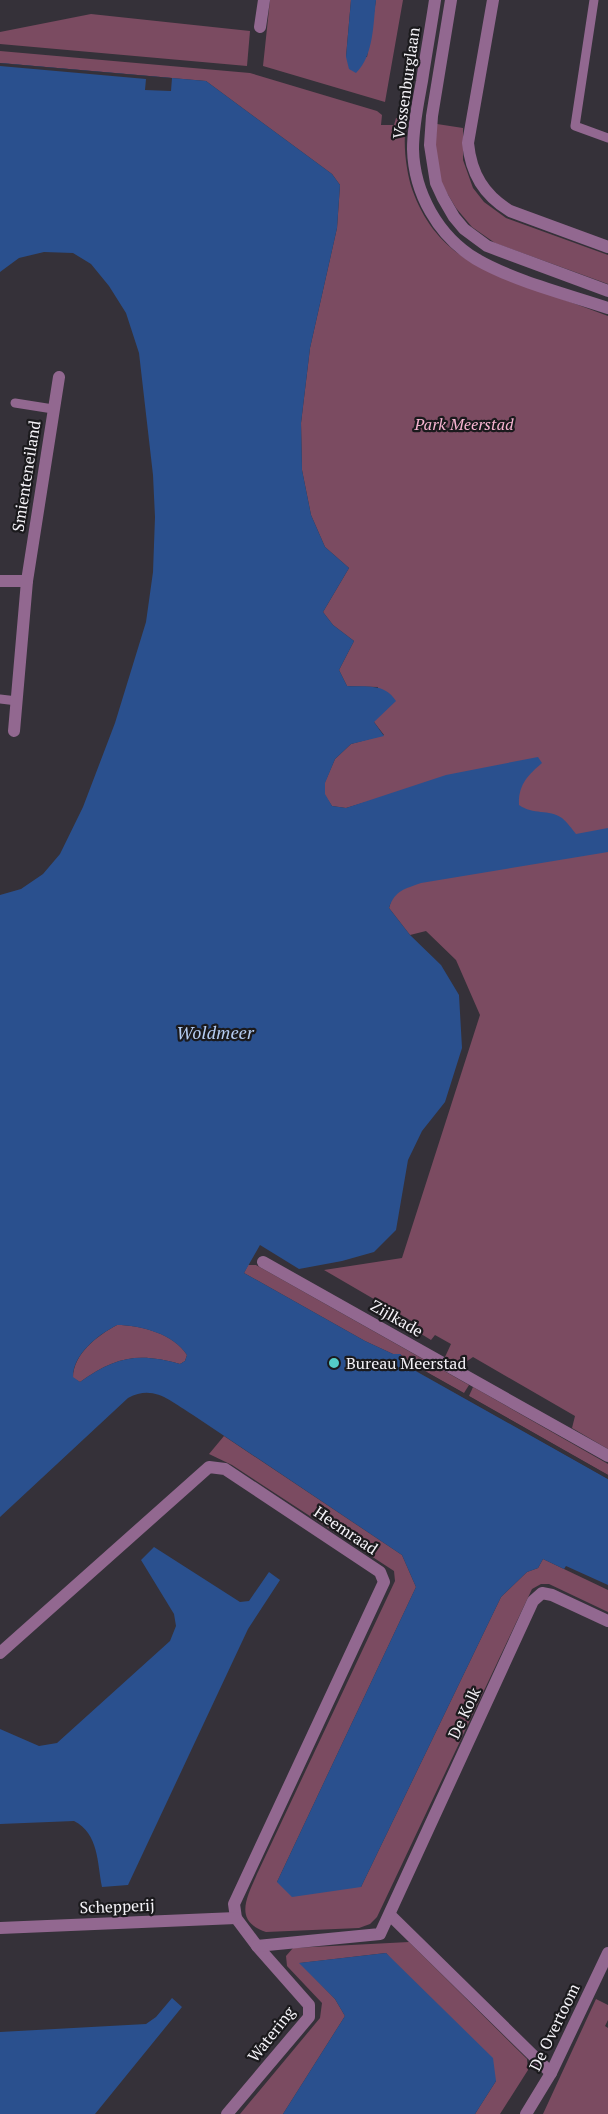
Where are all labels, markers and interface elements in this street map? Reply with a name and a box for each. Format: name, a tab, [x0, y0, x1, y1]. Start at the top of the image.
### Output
street label: Vossenburglaan	[387, 25, 425, 140]
park label: Park Meerstad	[413, 413, 514, 435]
street label: Smienteneiland	[6, 419, 46, 533]
water label: Woldmeer	[176, 1020, 255, 1044]
street label: Zijlkade	[367, 1294, 427, 1342]
place label: Bureau Meerstad	[346, 1352, 466, 1374]
marker: Bureau Meerstad	[327, 1356, 341, 1370]
street label: Heemraad	[310, 1501, 382, 1560]
street label: De Kolk	[442, 1683, 486, 1742]
street label: Schepperij	[79, 1894, 155, 1918]
street label: De Overtoom	[523, 1980, 585, 2074]
street label: Watering	[242, 2001, 300, 2066]

